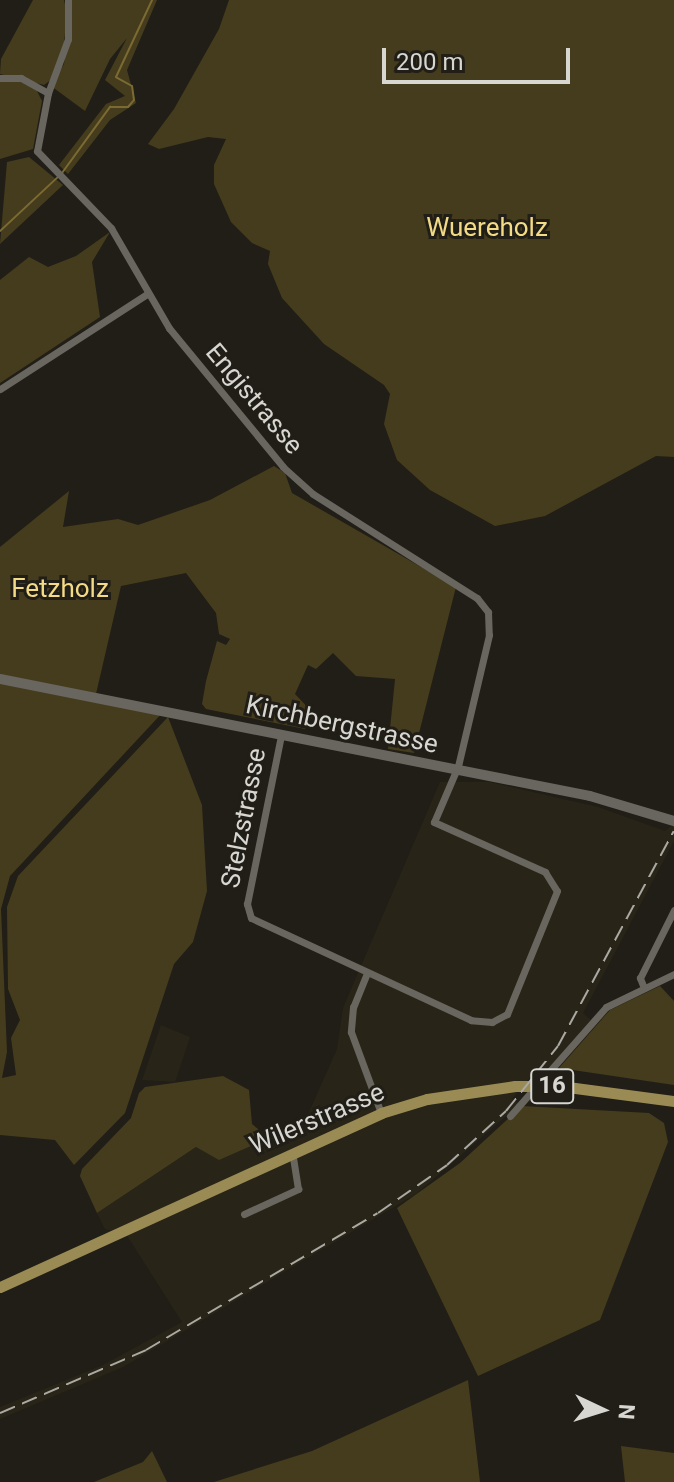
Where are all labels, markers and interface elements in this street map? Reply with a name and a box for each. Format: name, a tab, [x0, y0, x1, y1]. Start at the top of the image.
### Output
scale bar	[386, 32, 574, 82]
text: 200 m	[396, 48, 463, 76]
park label: Wuereholz	[426, 212, 548, 244]
street label: Engistrasse	[199, 337, 309, 461]
park label: Fetzholz	[11, 573, 109, 605]
street label: Kirchbergstrasse	[243, 689, 441, 761]
street label: Stelzstrasse	[215, 745, 273, 891]
road number: 16	[530, 1066, 574, 1106]
street label: Wilerstrasse	[245, 1077, 389, 1161]
north arrow	[562, 1370, 642, 1450]
text: N	[613, 1403, 639, 1420]

